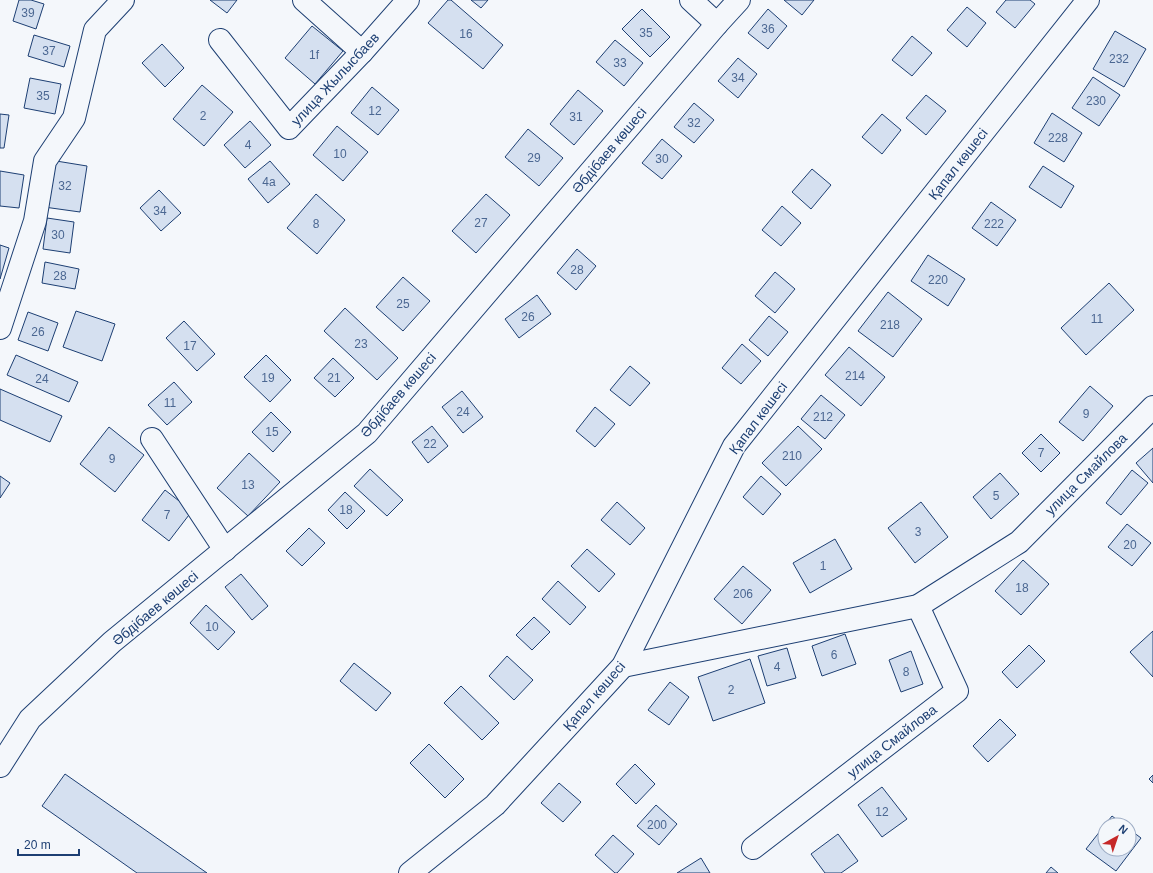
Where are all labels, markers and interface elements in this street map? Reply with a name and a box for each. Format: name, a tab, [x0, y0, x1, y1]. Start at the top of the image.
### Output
house number: 39	[21, 6, 35, 20]
house number: 36	[761, 22, 775, 36]
house number: 35	[639, 26, 653, 40]
house number: 16	[459, 27, 473, 41]
street label: улица Жылысбаев	[288, 29, 382, 129]
house number: 37	[42, 44, 56, 58]
house number: 1f	[309, 48, 320, 62]
house number: 232	[1109, 52, 1129, 66]
house number: 33	[613, 56, 627, 70]
house number: 34	[731, 71, 745, 85]
house number: 35	[36, 89, 50, 103]
house number: 230	[1086, 94, 1106, 108]
house number: 12	[368, 104, 382, 118]
street label: Әбдібаев көшесі	[569, 104, 649, 196]
house number: 2	[200, 109, 207, 123]
house number: 31	[569, 110, 583, 124]
house number: 32	[687, 116, 701, 130]
street label: Қапал көшесі	[925, 125, 991, 203]
house number: 228	[1048, 131, 1068, 145]
house number: 4	[245, 138, 252, 152]
house number: 10	[333, 147, 347, 161]
house number: 29	[527, 151, 541, 165]
house number: 30	[655, 152, 669, 166]
house number: 4а	[262, 175, 276, 189]
house number: 32	[58, 179, 72, 193]
house number: 34	[153, 204, 167, 218]
house number: 27	[474, 216, 488, 230]
house number: 8	[313, 217, 320, 231]
house number: 222	[984, 217, 1004, 231]
house number: 30	[51, 228, 65, 242]
house number: 28	[570, 263, 584, 277]
house number: 28	[53, 269, 67, 283]
house number: 220	[928, 273, 948, 287]
house number: 25	[396, 297, 410, 311]
house number: 26	[521, 310, 535, 324]
house number: 11	[1091, 312, 1104, 326]
house number: 218	[880, 318, 900, 332]
house number: 26	[31, 325, 45, 339]
house number: 23	[354, 337, 368, 351]
house number: 17	[183, 339, 197, 353]
street label: Әбдібаев көшесі	[357, 349, 439, 441]
house number: 214	[845, 369, 865, 383]
house number: 19	[261, 371, 275, 385]
house number: 21	[327, 371, 341, 385]
house number: 24	[35, 372, 49, 386]
street label: Қапал көшесі	[726, 379, 790, 457]
house number: 11	[164, 396, 177, 410]
house number: 24	[456, 405, 470, 419]
house number: 9	[1083, 407, 1090, 421]
house number: 212	[813, 410, 833, 424]
house number: 15	[265, 425, 279, 439]
street label: улица Смайлова	[1042, 430, 1130, 518]
house number: 22	[423, 437, 437, 451]
house number: 7	[1038, 446, 1045, 460]
house number: 210	[782, 449, 802, 463]
house number: 9	[109, 452, 116, 466]
house number: 13	[241, 478, 255, 492]
house number: 5	[993, 489, 1000, 503]
house number: 18	[339, 503, 353, 517]
house number: 7	[164, 508, 171, 522]
house number: 3	[915, 525, 922, 539]
house number: 20	[1123, 538, 1137, 552]
house number: 1	[820, 559, 827, 573]
street label: Әбдібаев көшесі	[109, 568, 201, 648]
house number: 18	[1015, 581, 1029, 595]
house number: 206	[733, 587, 753, 601]
house number: 10	[205, 620, 219, 634]
house number: 6	[831, 648, 838, 662]
street label: Қапал көшесі	[560, 658, 628, 734]
house number: 4	[774, 660, 781, 674]
house number: 8	[903, 665, 910, 679]
house number: 2	[728, 683, 735, 697]
street label: улица Смайлова	[844, 701, 940, 781]
house number: 12	[875, 805, 889, 819]
north arrow	[1097, 817, 1137, 857]
house number: 200	[647, 818, 667, 832]
text: N	[1117, 822, 1130, 837]
scale bar	[18, 831, 79, 857]
text: 20 m	[24, 838, 51, 852]

